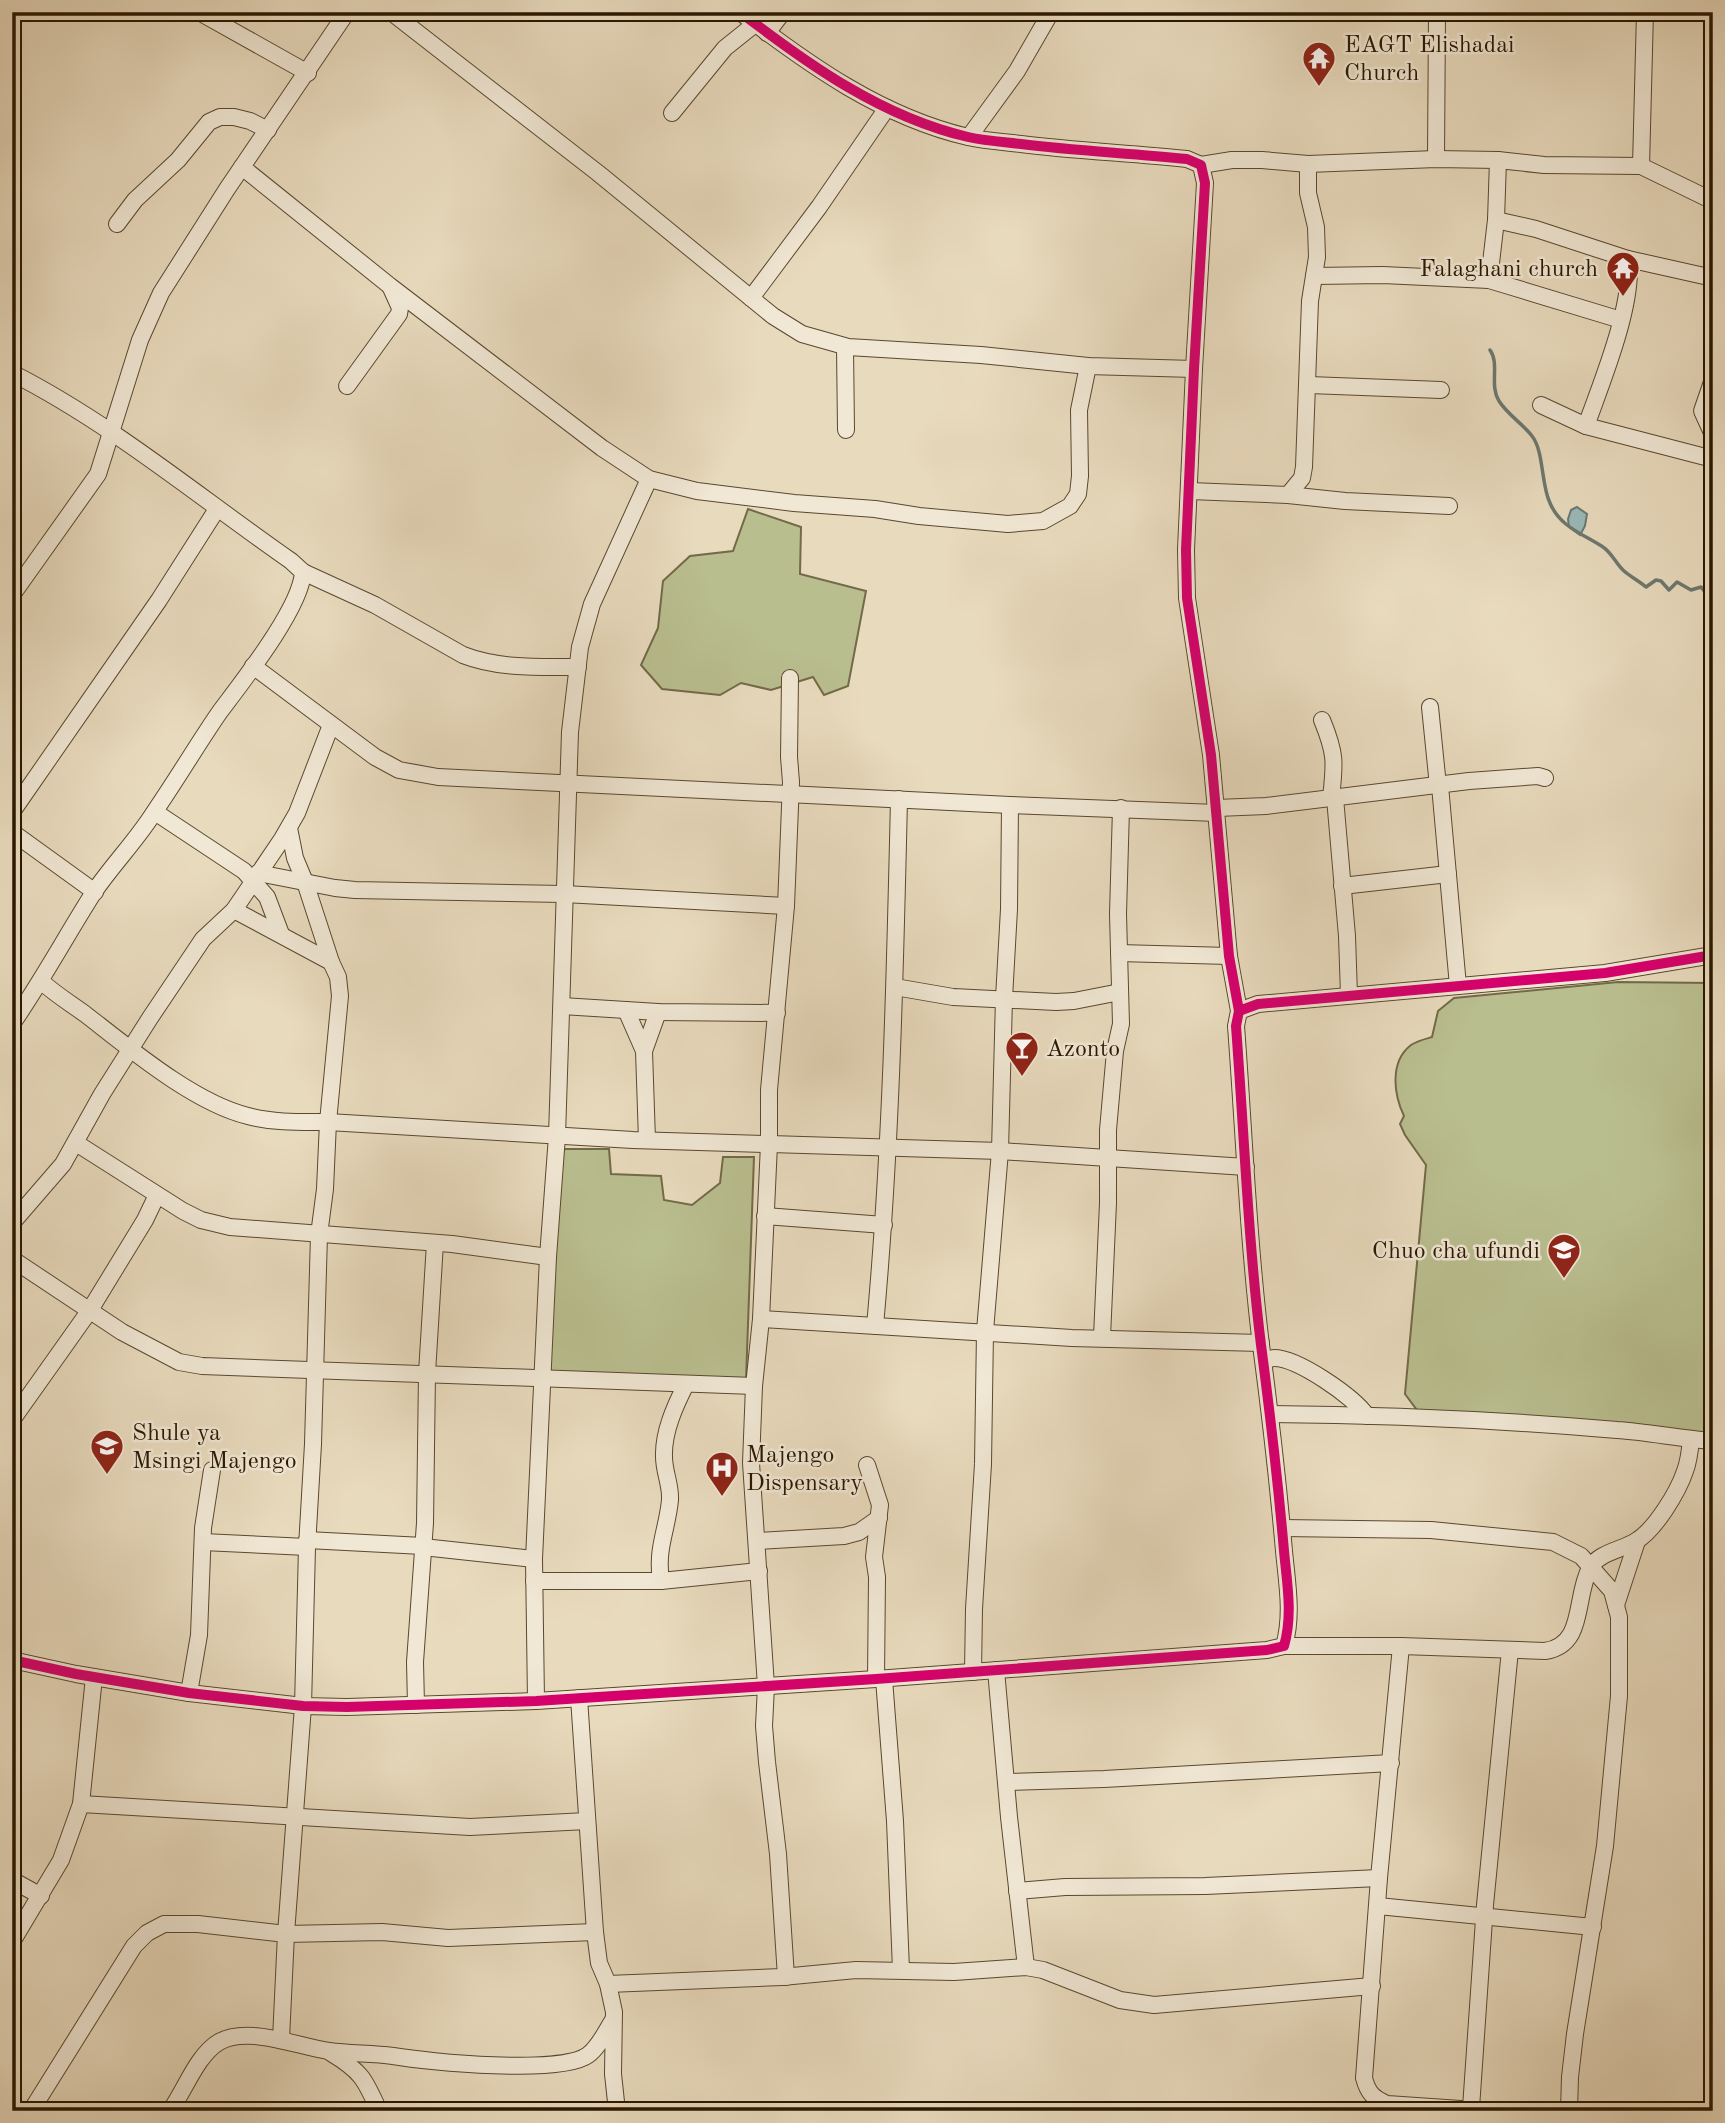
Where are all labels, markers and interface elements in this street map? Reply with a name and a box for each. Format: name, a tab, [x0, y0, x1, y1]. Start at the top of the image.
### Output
place label: EAGT Elishadai Church	[1344, 34, 1515, 86]
temple icon: EAGT Elishadai Church	[1300, 39, 1338, 88]
temple icon: Falaghani church	[1604, 249, 1642, 298]
place label: Falaghani church	[1419, 258, 1598, 282]
bar icon: Azonto	[1003, 1029, 1041, 1078]
place label: Azonto	[1046, 1038, 1120, 1062]
school or university icon: Chuo cha ufundi	[1545, 1231, 1583, 1280]
place label: Chuo cha ufundi	[1372, 1240, 1540, 1264]
place label: Shule ya Msingi Majengo	[132, 1422, 297, 1474]
school or university icon: Shule ya Msingi Majengo	[88, 1427, 126, 1476]
place label: Majengo Dispensary	[746, 1444, 863, 1496]
hospital icon: Majengo Dispensary	[703, 1449, 741, 1498]

